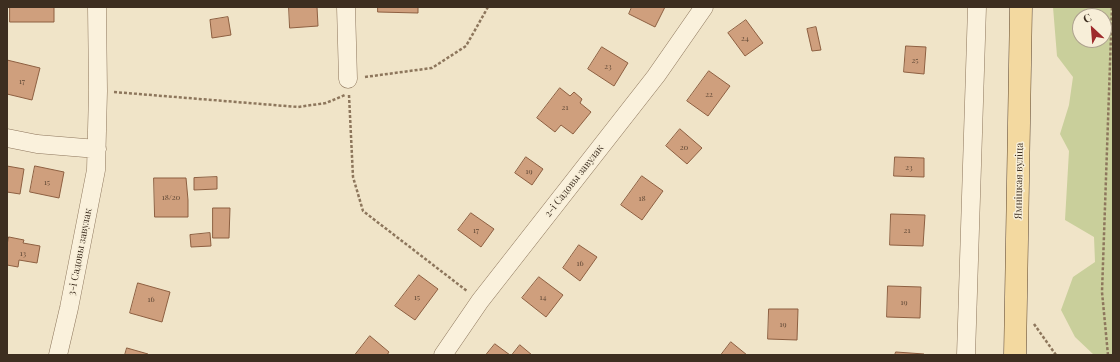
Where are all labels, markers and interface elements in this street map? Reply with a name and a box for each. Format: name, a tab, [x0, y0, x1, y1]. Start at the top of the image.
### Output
north arrow	[1072, 8, 1112, 48]
text: С	[1080, 9, 1094, 26]
house number: 24	[741, 33, 749, 43]
house number: 25	[911, 55, 919, 65]
house number: 23	[604, 61, 612, 71]
house number: 17	[19, 76, 25, 86]
house number: 22	[705, 89, 713, 99]
house number: 21	[562, 102, 568, 112]
street label: 2-і Садовы завулак	[542, 142, 606, 220]
house number: 20	[680, 142, 688, 152]
street label: Ямніцкая вуліца	[1012, 143, 1026, 219]
house number: 23	[905, 162, 913, 172]
house number: 19	[525, 166, 533, 176]
house number: 15	[44, 177, 50, 187]
house number: 18/20	[162, 192, 180, 202]
house number: 18	[638, 193, 646, 203]
street label: 3-і Садовы завулак	[66, 207, 94, 297]
house number: 17	[473, 225, 479, 235]
house number: 21	[904, 225, 910, 235]
house number: 13	[20, 248, 26, 258]
house number: 16	[576, 258, 584, 268]
house number: 15	[414, 292, 420, 302]
house number: 14	[540, 292, 546, 302]
house number: 16	[147, 294, 155, 304]
house number: 19	[900, 297, 908, 307]
house number: 19	[779, 319, 787, 329]

